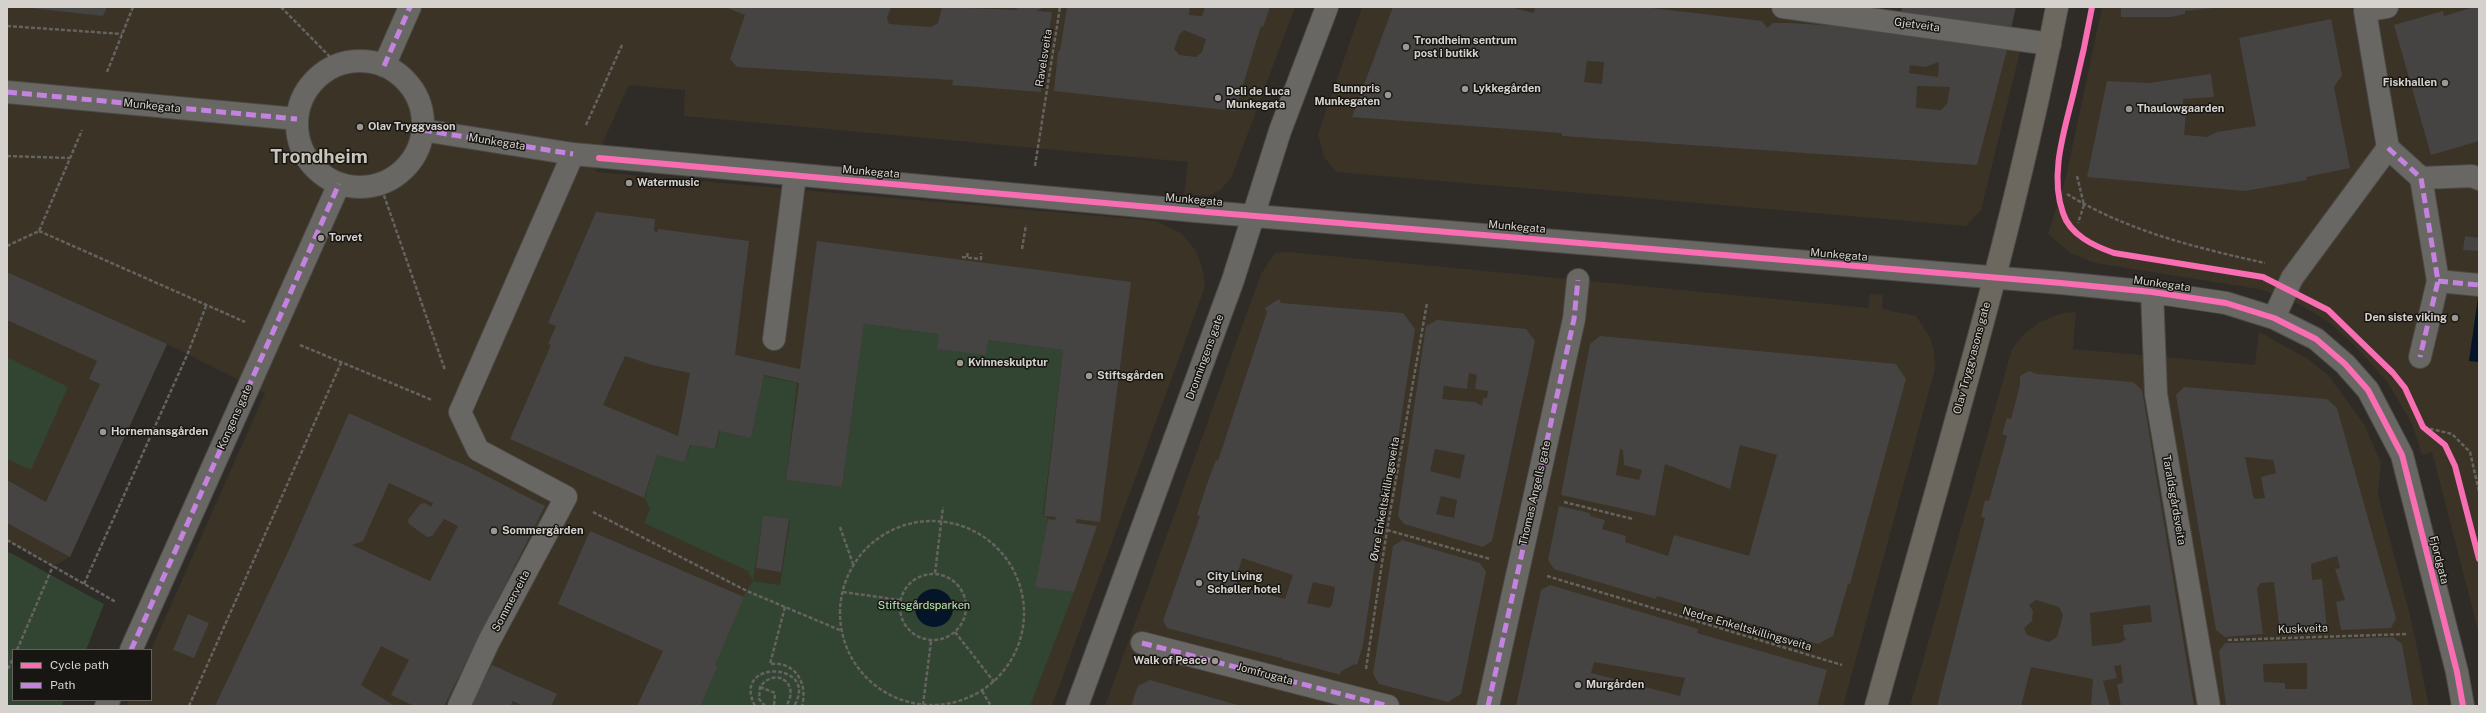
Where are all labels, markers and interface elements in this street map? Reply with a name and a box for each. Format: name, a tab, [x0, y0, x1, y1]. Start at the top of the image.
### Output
street label: Gjetveita	[1893, 15, 1941, 35]
street label: Ravelsveita	[1033, 28, 1055, 88]
place label: Trondheim sentrum post i butikk	[1414, 34, 1517, 60]
marker: Trondheim sentrum post i butikk	[1401, 42, 1411, 52]
place label: Fiskhallen	[2383, 76, 2437, 90]
marker: Fiskhallen	[2440, 78, 2450, 88]
place label: Bunnpris Munkegaten	[1314, 82, 1380, 108]
place label: Lykkegården	[1473, 82, 1541, 96]
marker: Lykkegården	[1460, 84, 1470, 94]
place label: Deli de Luca Munkegata	[1226, 85, 1290, 111]
marker: Bunnpris Munkegaten	[1383, 90, 1393, 100]
marker: Deli de Luca Munkegata	[1213, 93, 1223, 103]
street label: Munkegata	[123, 96, 181, 116]
place label: Thaulowgaarden	[2137, 102, 2224, 116]
marker: Thaulowgaarden	[2124, 104, 2134, 114]
place label: Olav Tryggvason	[368, 120, 455, 134]
marker: Olav Tryggvason	[355, 122, 365, 132]
street label: Munkegata	[468, 131, 526, 153]
district label: Trondheim	[270, 146, 368, 168]
street label: Munkegata	[842, 163, 900, 181]
place label: Watermusic	[637, 176, 700, 190]
marker: Watermusic	[624, 178, 634, 188]
street label: Munkegata	[1165, 191, 1223, 209]
street label: Munkegata	[1488, 218, 1546, 236]
place label: Torvet	[329, 231, 362, 245]
marker: Torvet	[316, 233, 326, 243]
street label: Munkegata	[1810, 246, 1868, 264]
street label: Munkegata	[2133, 273, 2191, 295]
street label: Olav Tryggvasons gate	[1951, 300, 1993, 416]
place label: Den siste viking	[2365, 311, 2447, 325]
street label: Dronningens gate	[1183, 312, 1227, 402]
marker: Den siste viking	[2450, 313, 2460, 323]
place label: Kvinneskulptur	[968, 356, 1048, 370]
marker: Kvinneskulptur	[955, 358, 965, 368]
place label: Stiftsgården	[1097, 369, 1164, 383]
marker: Stiftsgården	[1084, 371, 1094, 381]
street label: Kongens gate	[215, 382, 255, 452]
place label: Hornemansgården	[111, 425, 208, 439]
marker: Hornemansgården	[98, 427, 108, 437]
street label: Øvre Enkeltskillingsveita	[1368, 436, 1402, 562]
street label: Thomas Angells gate	[1516, 439, 1554, 547]
street label: Taraldsgårdsveita	[2160, 454, 2188, 546]
place label: Sommergården	[502, 524, 583, 538]
marker: Sommergården	[489, 526, 499, 536]
street label: Fjordgata	[2427, 535, 2451, 585]
street label: Sommerveita	[489, 568, 533, 634]
place label: City Living Schøller hotel	[1207, 570, 1281, 596]
marker: City Living Schøller hotel	[1194, 578, 1204, 588]
park label: Stiftsgårdsparken	[878, 599, 970, 613]
street label: Nedre Enkeltskillingsveita	[1681, 604, 1813, 654]
street label: Kuskveita	[2278, 622, 2328, 636]
legend	[12, 649, 152, 701]
place label: Walk of Peace	[1133, 654, 1207, 668]
marker: Walk of Peace	[1210, 656, 1220, 666]
text: Cycle path	[50, 658, 109, 672]
street label: Jomfrugata	[1235, 660, 1295, 688]
text: Path	[50, 678, 76, 692]
place label: Murgården	[1586, 678, 1644, 692]
marker: Murgården	[1573, 680, 1583, 690]

